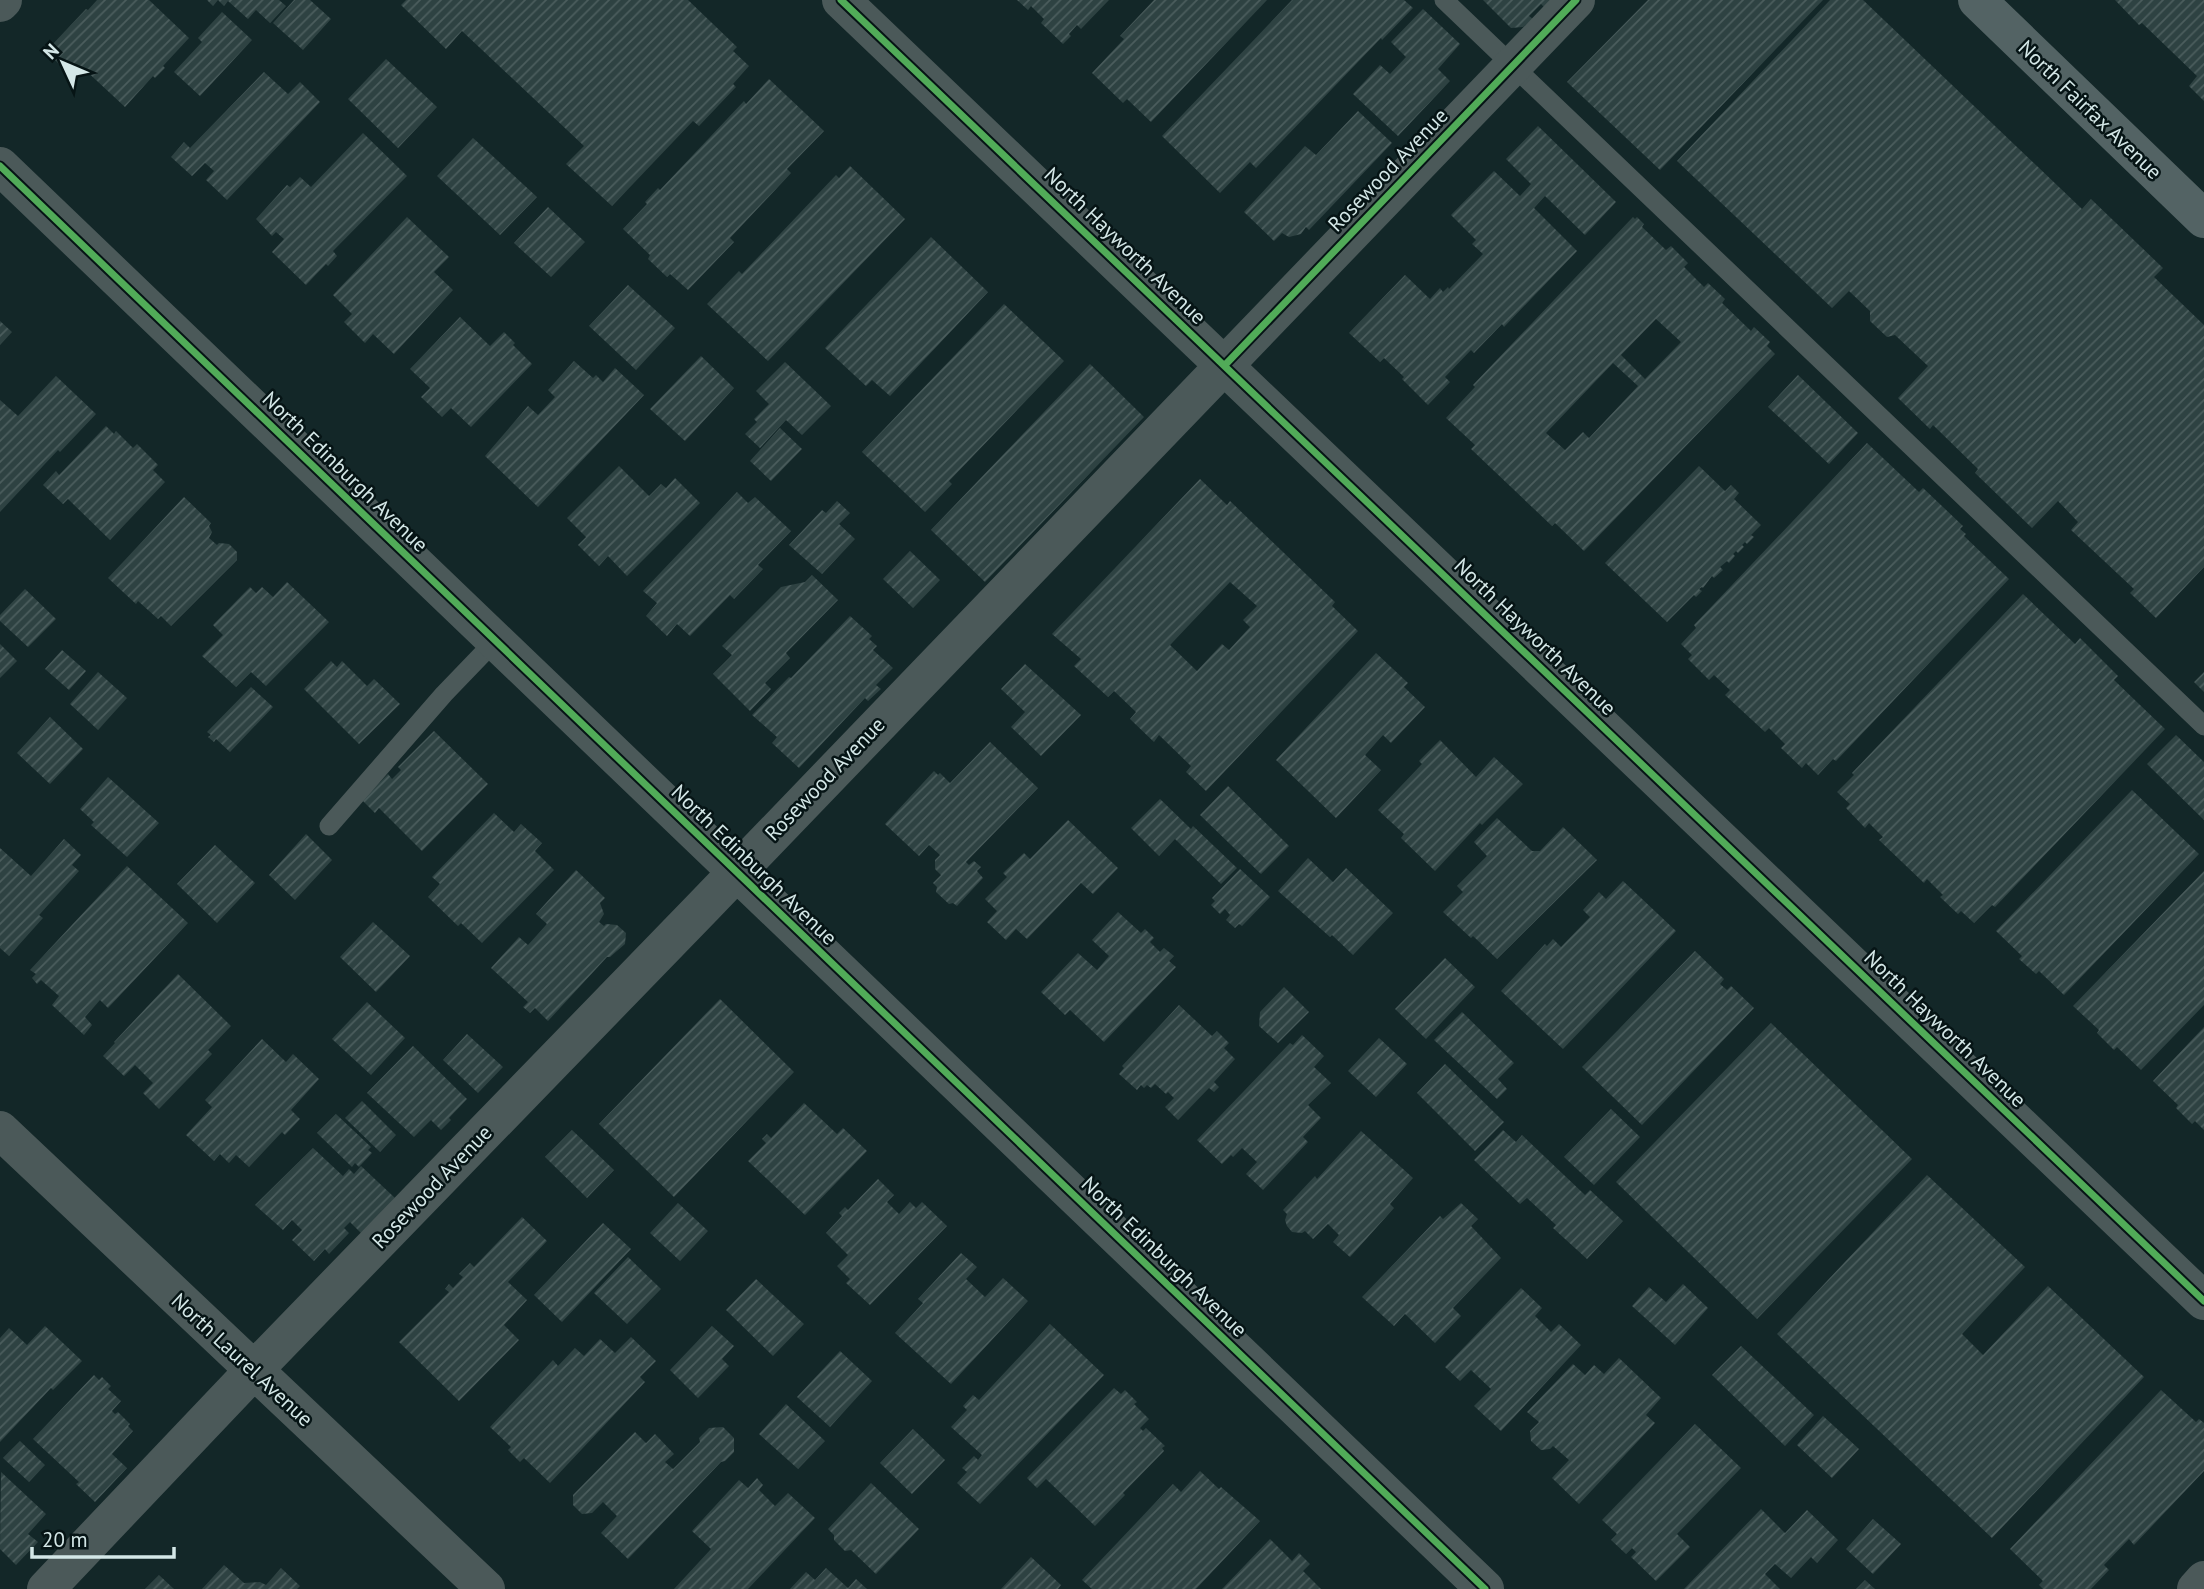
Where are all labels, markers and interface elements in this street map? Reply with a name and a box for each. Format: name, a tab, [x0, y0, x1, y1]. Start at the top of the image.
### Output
north arrow	[28, 28, 98, 98]
street label: North Fairfax Avenue	[2013, 34, 2168, 185]
text: N	[38, 38, 64, 64]
street label: Rosewood Avenue	[1322, 102, 1453, 237]
street label: North Hayworth Avenue	[1039, 161, 1212, 330]
street label: North Edinburgh Avenue	[257, 385, 434, 558]
street label: North Hayworth Avenue	[1449, 552, 1622, 721]
street label: Rosewood Avenue	[759, 711, 890, 846]
street label: North Edinburgh Avenue	[666, 778, 843, 951]
street label: North Hayworth Avenue	[1859, 944, 2032, 1113]
street label: Rosewood Avenue	[366, 1119, 497, 1254]
street label: North Edinburgh Avenue	[1076, 1170, 1253, 1343]
street label: North Laurel Avenue	[166, 1287, 319, 1432]
scale bar	[32, 1516, 173, 1560]
text: 20 m	[42, 1526, 88, 1553]

